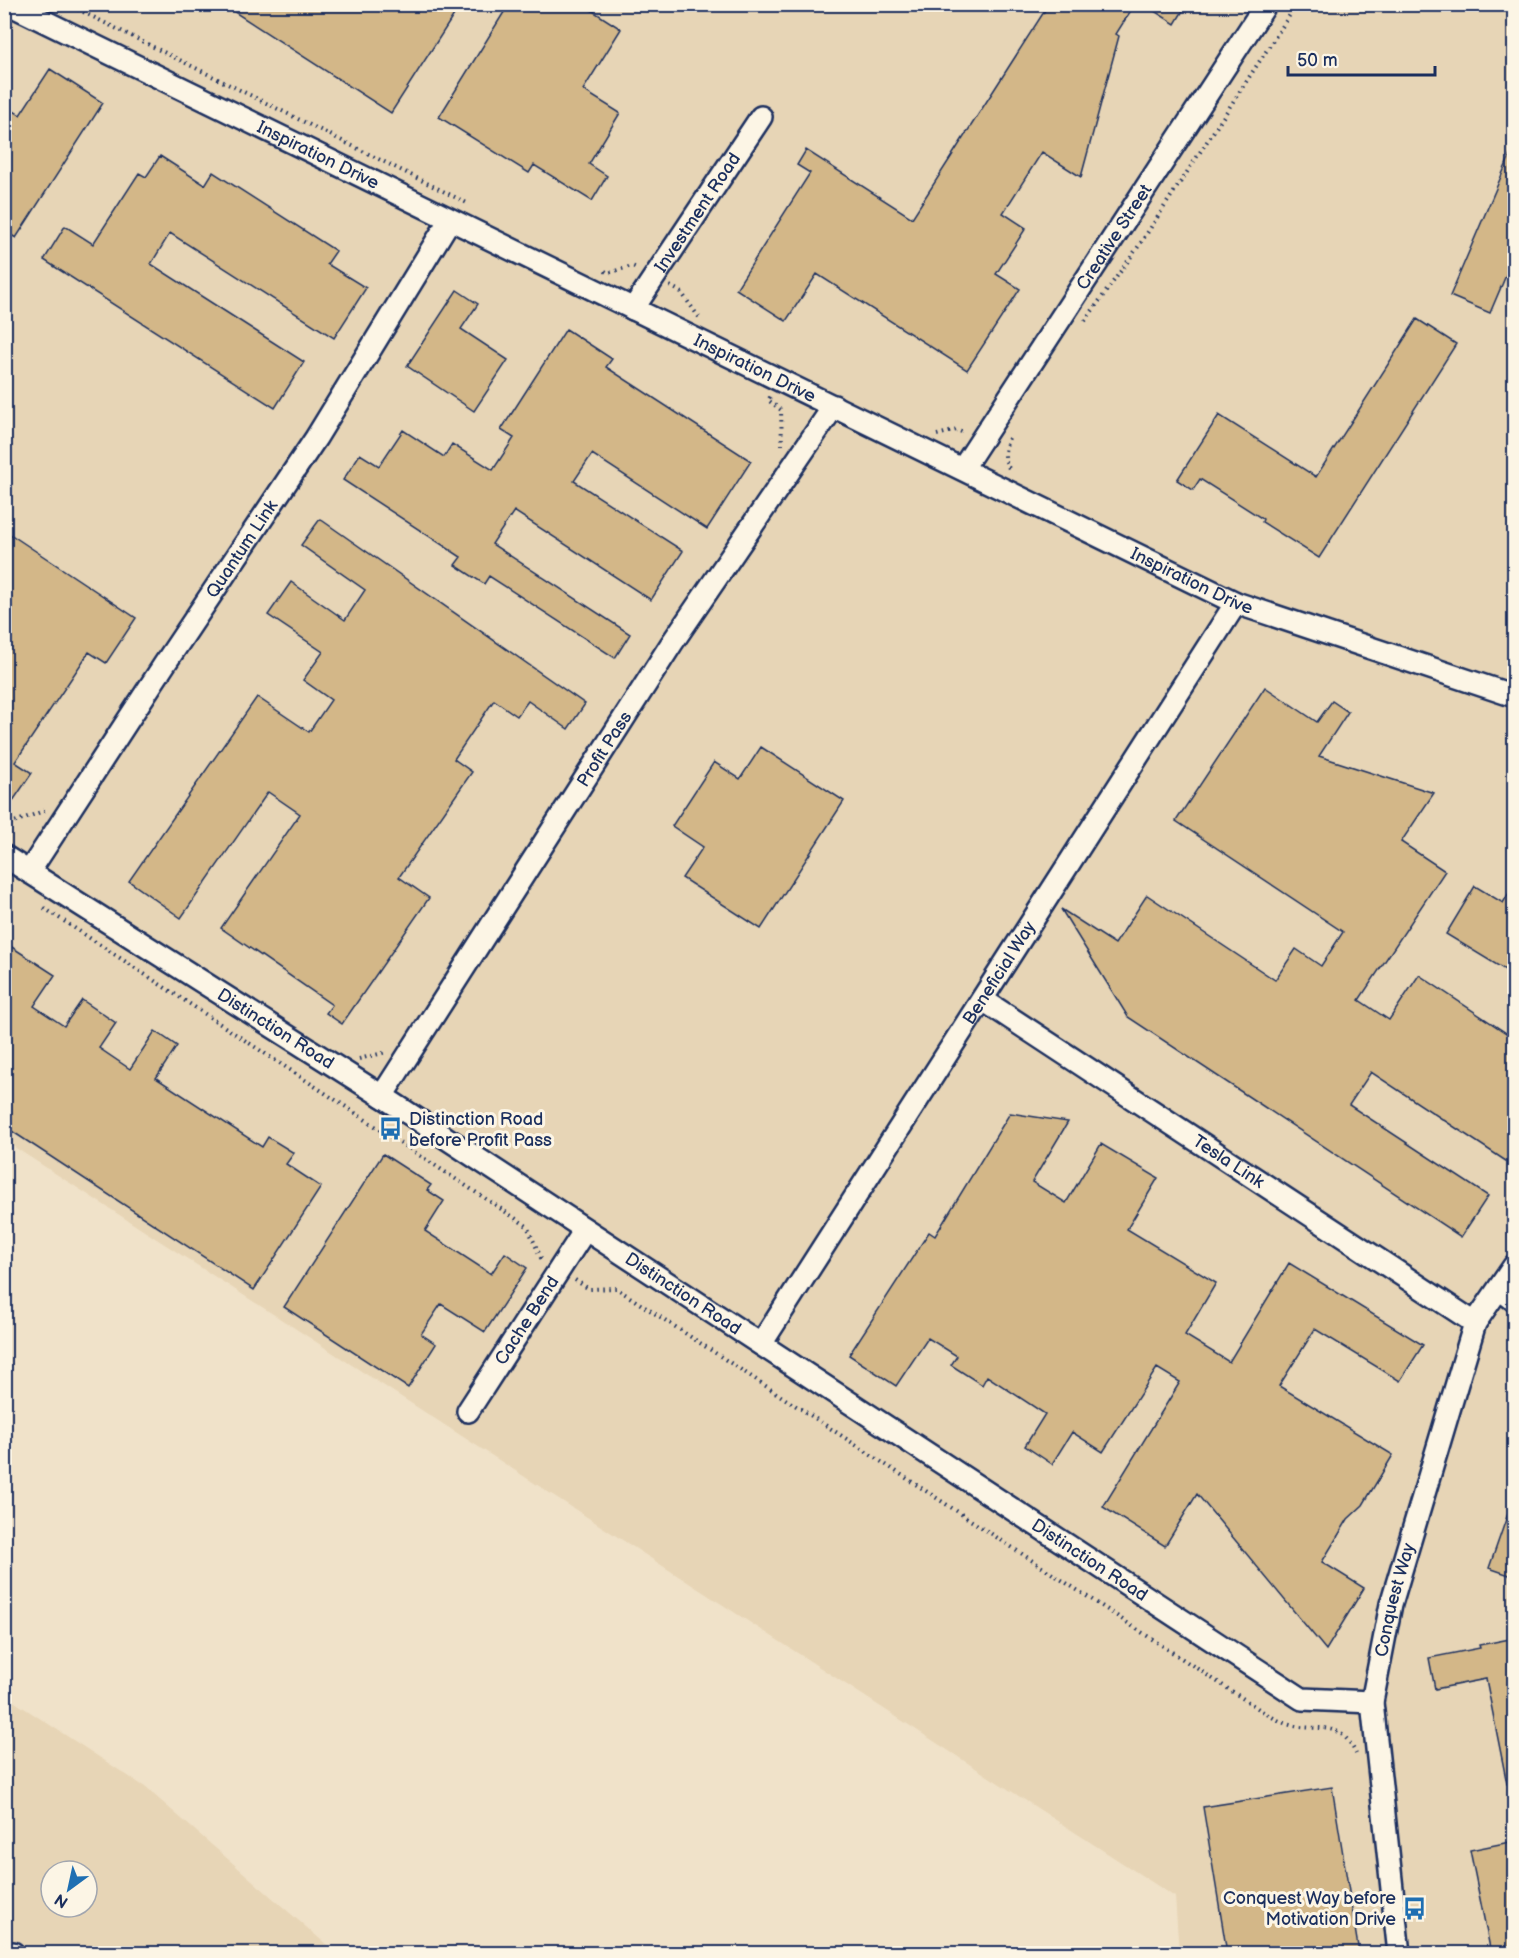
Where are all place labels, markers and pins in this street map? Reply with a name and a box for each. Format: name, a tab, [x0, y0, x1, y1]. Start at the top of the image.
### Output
place label: Distinction Road before Profit Pass	[409, 1109, 552, 1151]
bus stop icon: Distinction Road before Profit Pass	[378, 1116, 404, 1142]
place label: Conquest Way before Motivation Drive	[1223, 1888, 1396, 1930]
bus stop icon: Conquest Way before Motivation Drive	[1401, 1895, 1427, 1921]

